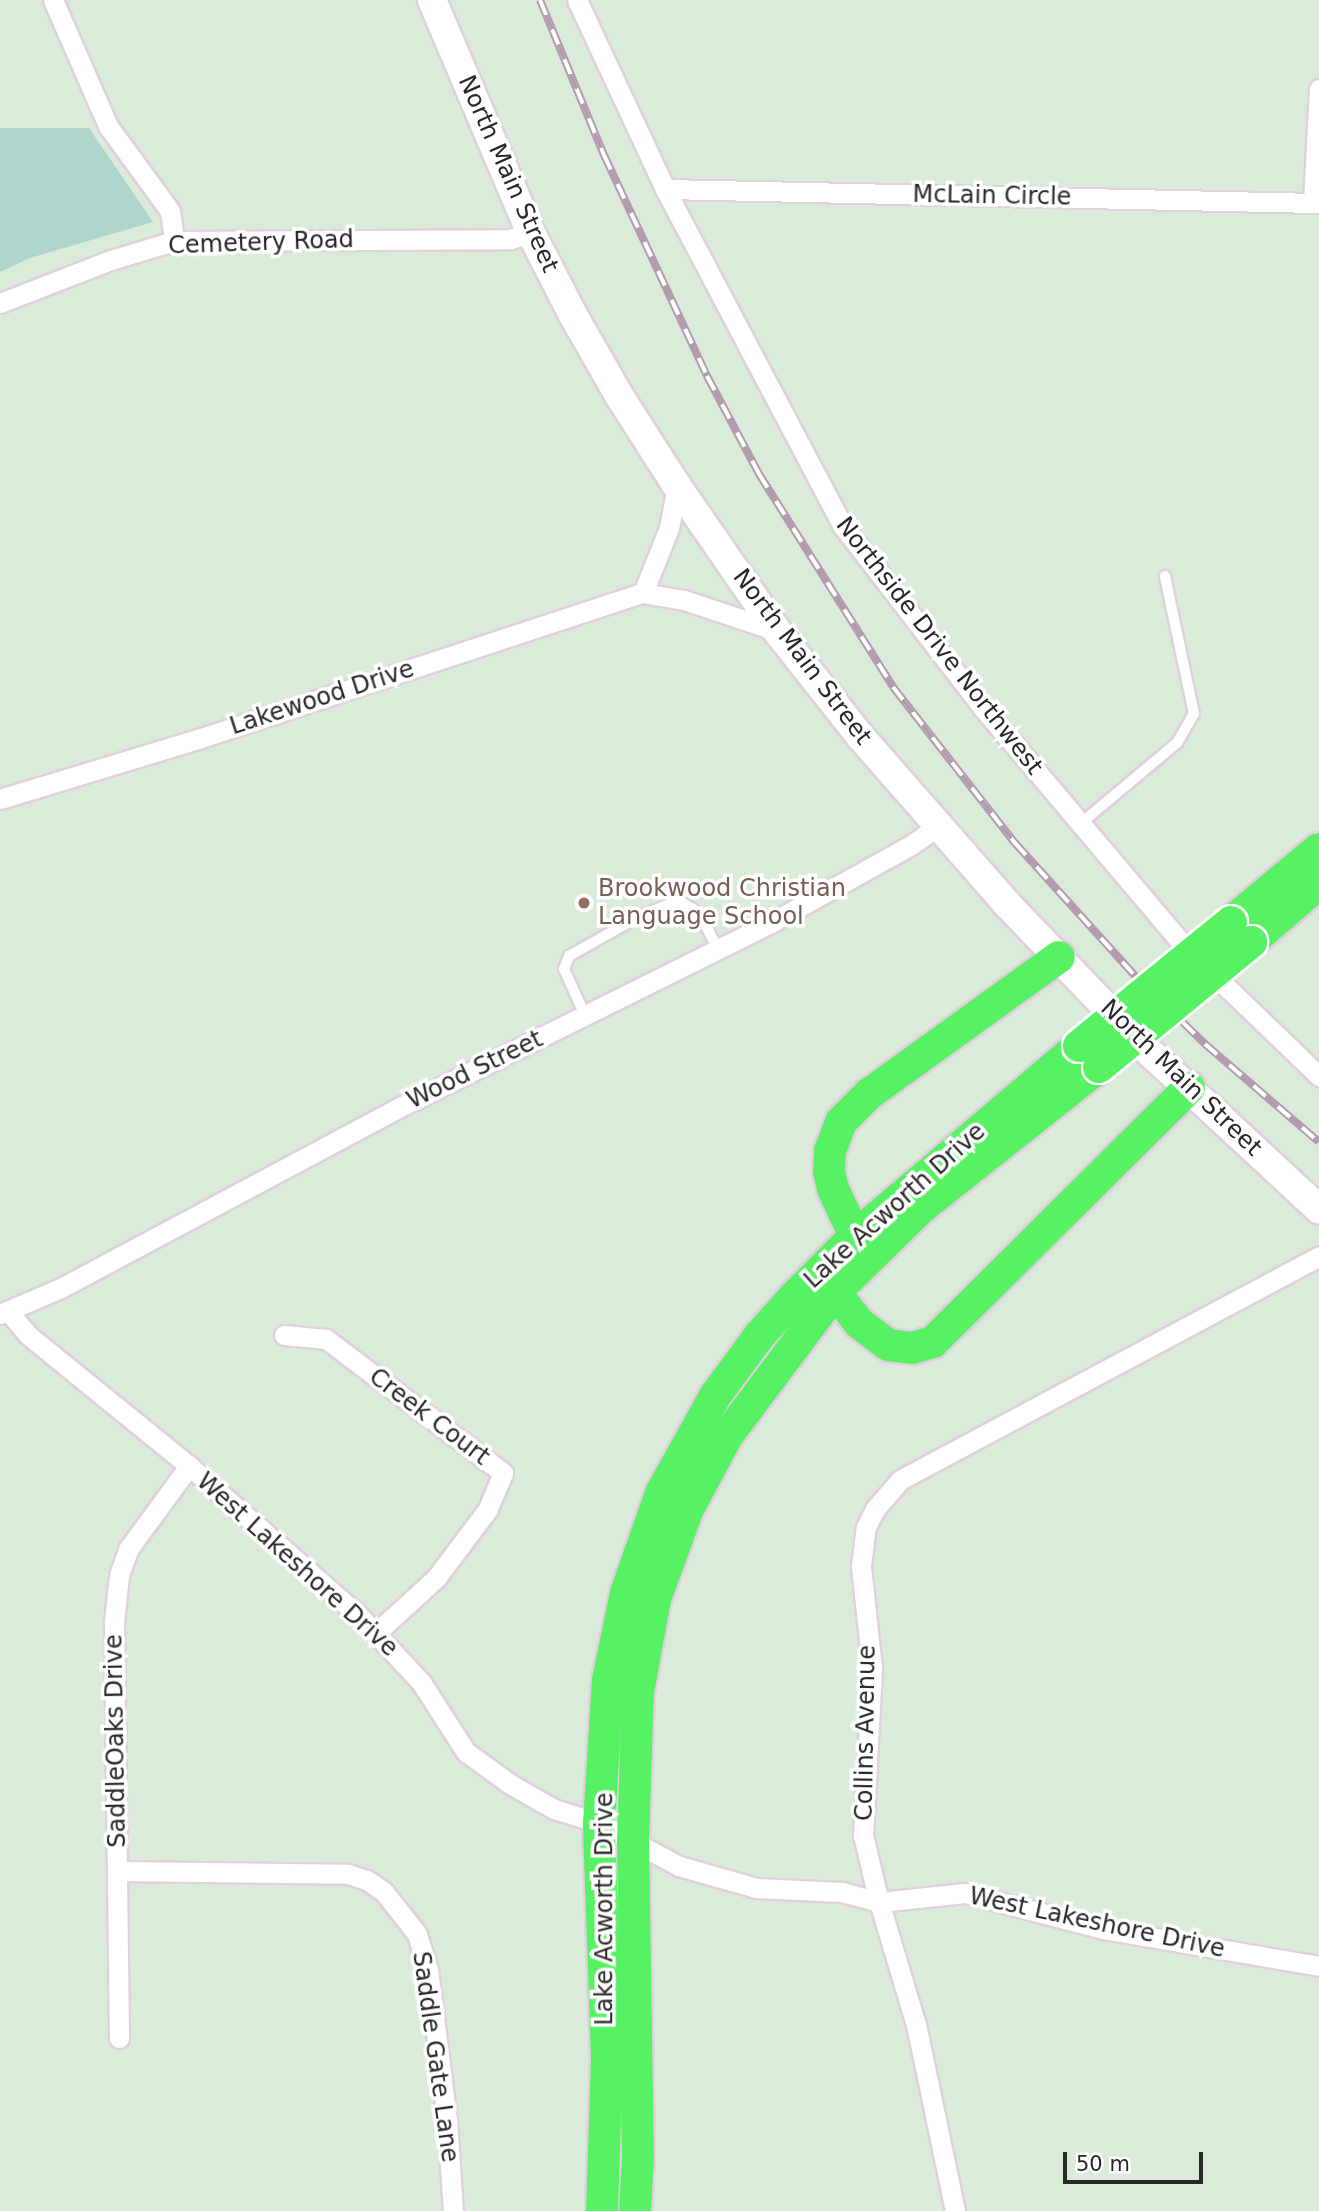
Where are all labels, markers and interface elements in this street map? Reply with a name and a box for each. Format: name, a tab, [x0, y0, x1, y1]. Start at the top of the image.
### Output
street label: North Main Street	[452, 71, 564, 277]
street label: McLain Circle	[912, 180, 1072, 212]
street label: Cemetery Road	[168, 225, 354, 261]
street label: Northside Drive Northwest	[829, 511, 1049, 781]
street label: North Main Street	[727, 563, 877, 751]
street label: Lakewood Drive	[226, 655, 418, 741]
place label: Brookwood Christian Language School	[598, 875, 846, 931]
marker: Brookwood Christian Language School	[576, 895, 592, 911]
street label: North Main Street	[1095, 994, 1267, 1162]
street label: Wood Street	[402, 1025, 548, 1115]
street label: Lake Acworth Drive	[799, 1117, 991, 1295]
street label: Creek Court	[363, 1362, 495, 1472]
street label: West Lakeshore Drive	[191, 1467, 403, 1663]
street label: SaddleOaks Drive	[100, 1634, 132, 1848]
street label: Collins Avenue	[850, 1645, 882, 1821]
street label: Lake Acworth Drive	[591, 1792, 619, 2026]
street label: West Lakeshore Drive	[967, 1882, 1227, 1964]
street label: Saddle Gate Lane	[406, 1950, 464, 2164]
scale bar	[1067, 2138, 1207, 2182]
text: 50 m	[1076, 2152, 1130, 2176]

